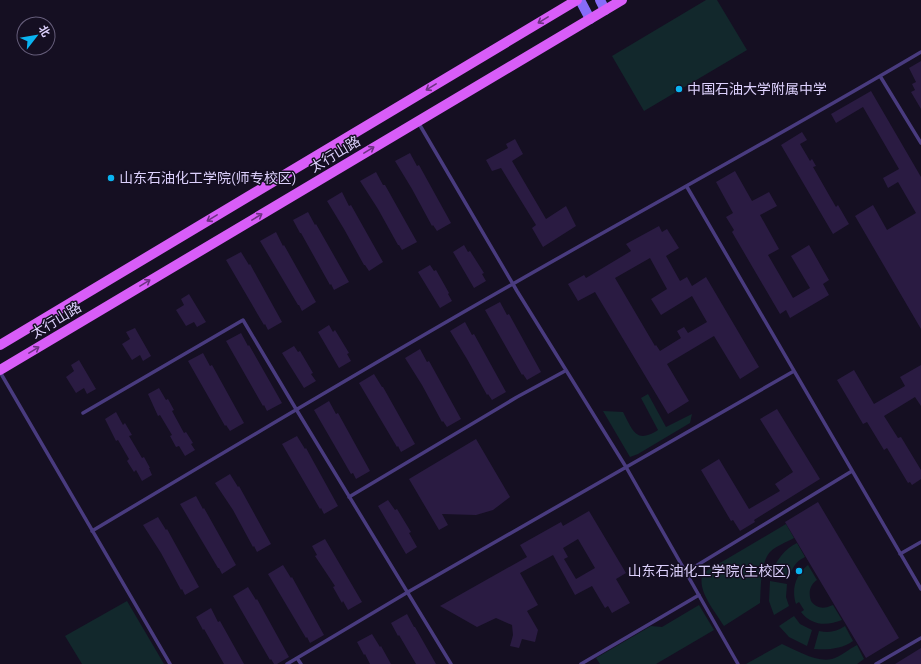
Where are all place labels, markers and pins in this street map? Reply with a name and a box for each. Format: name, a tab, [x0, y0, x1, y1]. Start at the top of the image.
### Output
place label: 中国石油大学附属中学	[687, 80, 827, 98]
marker: 中国石油大学附属中学	[674, 84, 684, 94]
place label: 山东石油化工学院(师专校区)	[119, 169, 296, 187]
marker: 山东石油化工学院(师专校区)	[106, 173, 116, 183]
place label: 山东石油化工学院(主校区)	[628, 562, 791, 580]
marker: 山东石油化工学院(主校区)	[794, 566, 804, 576]

